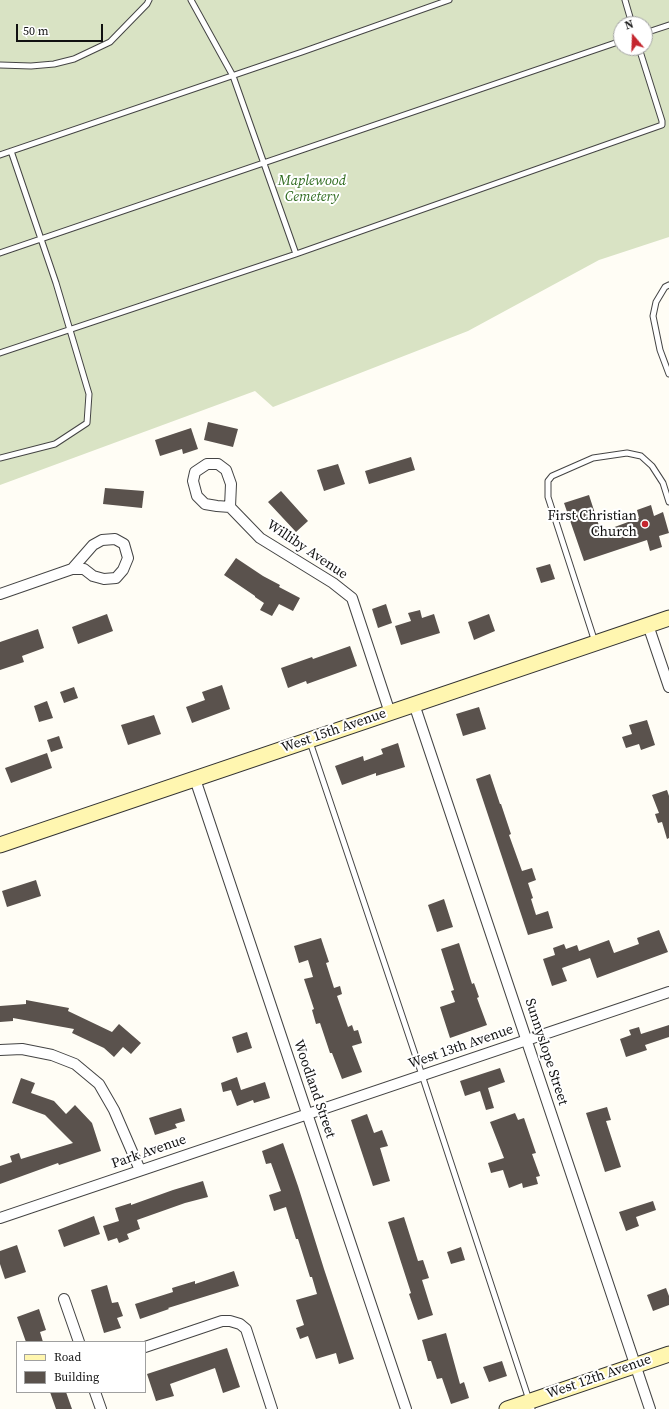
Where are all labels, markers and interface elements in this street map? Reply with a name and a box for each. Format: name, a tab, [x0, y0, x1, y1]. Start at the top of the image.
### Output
scale bar	[18, 16, 105, 42]
north arrow	[613, 16, 653, 56]
text: N	[623, 17, 635, 34]
text: 50 m	[23, 23, 49, 39]
park label: Maplewood Cemetery	[278, 173, 346, 206]
place label: First Christian Church	[548, 508, 637, 540]
street label: Williby Avenue	[263, 517, 351, 583]
marker: First Christian Church	[640, 519, 650, 529]
street label: West 15th Avenue	[279, 705, 389, 757]
street label: Sunnyslope Street	[521, 997, 571, 1107]
street label: West 13th Avenue	[406, 1021, 516, 1073]
street label: Woodland Street	[289, 1038, 339, 1140]
street label: Park Avenue	[109, 1131, 189, 1173]
legend	[16, 1341, 146, 1393]
text: Road	[54, 1349, 81, 1365]
street label: West 12th Avenue	[544, 1351, 654, 1403]
text: Building	[54, 1369, 99, 1385]

